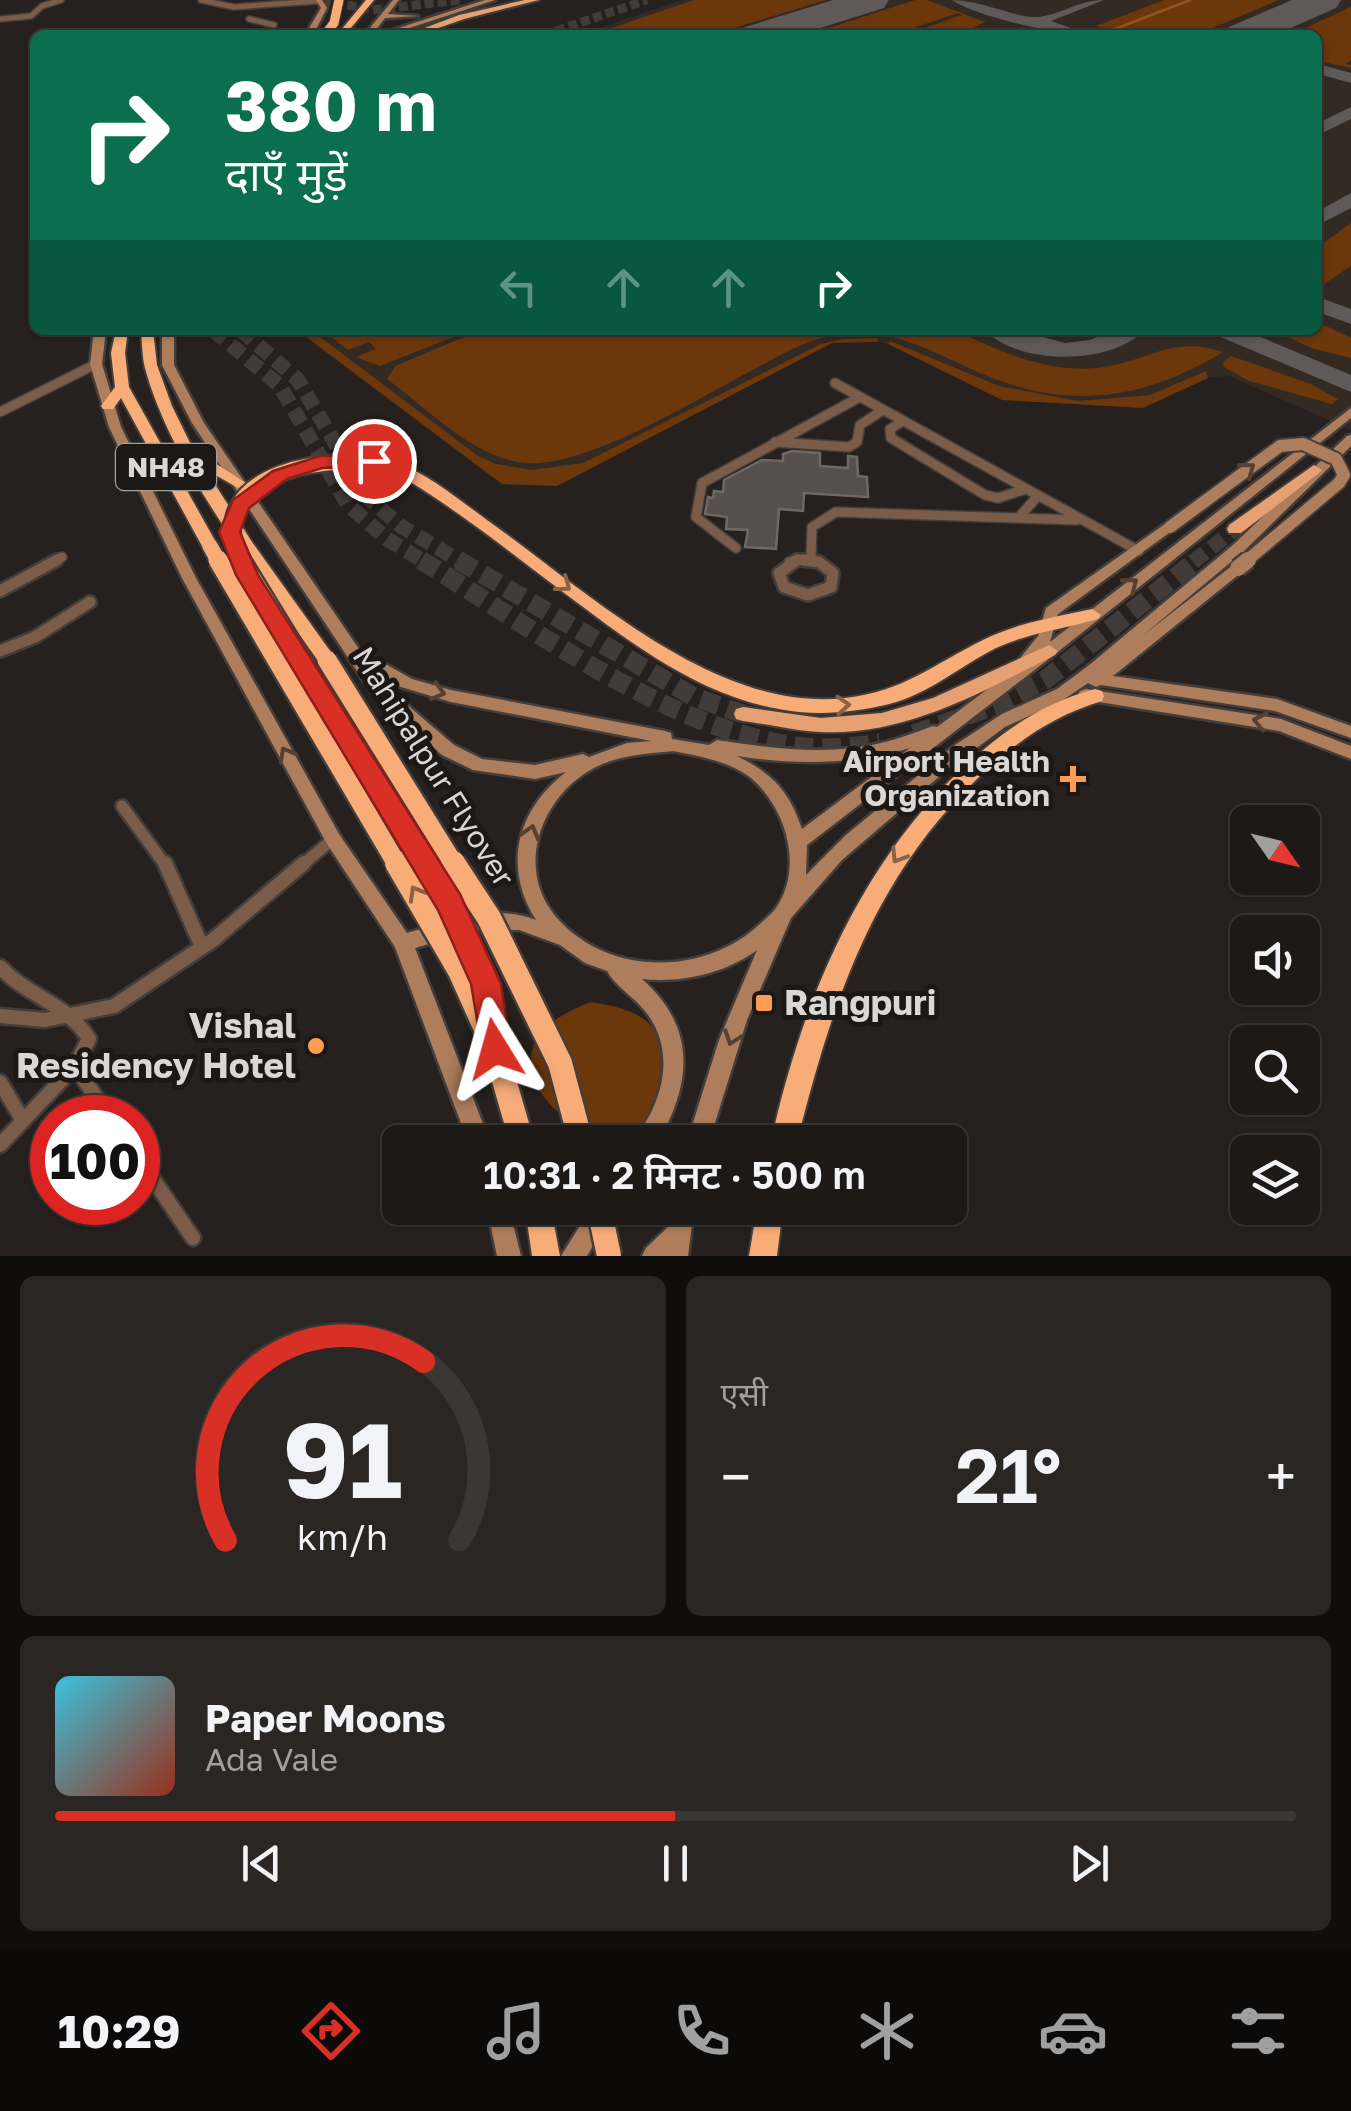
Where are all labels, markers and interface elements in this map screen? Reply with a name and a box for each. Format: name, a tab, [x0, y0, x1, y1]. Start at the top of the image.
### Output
text: 380 m	[225, 62, 437, 146]
icon: right	[60, 70, 190, 200]
text: दाएँ मुड़ें	[225, 147, 348, 201]
icon: left	[491, 260, 546, 315]
icon: ahead	[596, 260, 651, 315]
icon: ahead	[701, 260, 756, 315]
icon: right	[806, 260, 861, 315]
pin	[332, 419, 417, 504]
icon: arrive	[347, 434, 402, 489]
road number: NH48	[116, 444, 216, 490]
one-way arrow	[1237, 463, 1255, 480]
one-way arrow	[553, 573, 571, 590]
one-way arrow	[1120, 578, 1138, 595]
street label: Mahipalpur Flyover	[346, 640, 522, 893]
one-way arrow	[428, 680, 445, 701]
one-way arrow	[835, 694, 851, 716]
one-way arrow	[1251, 711, 1268, 732]
place label: Airport Health Organization	[843, 743, 1050, 813]
one-way arrow	[278, 746, 298, 764]
marker: Airport Health Organization	[1060, 766, 1086, 792]
north arrow	[1230, 805, 1320, 895]
map controls	[1230, 805, 1320, 1225]
one-way arrow	[519, 824, 540, 841]
one-way arrow	[891, 845, 910, 863]
one-way arrow	[409, 886, 428, 904]
button: sound	[1230, 915, 1320, 1005]
place label: Rangpuri	[784, 981, 936, 1023]
marker: Rangpuri	[753, 992, 775, 1014]
position arrow	[443, 997, 547, 1101]
place label: Vishal Residency Hotel	[16, 1004, 296, 1086]
button: search	[1230, 1025, 1320, 1115]
one-way arrow	[724, 1028, 744, 1045]
marker: Vishal Residency Hotel	[305, 1035, 327, 1057]
speed limit sign: 100	[30, 1095, 160, 1225]
button: layers	[1230, 1135, 1320, 1225]
text: 10:31 · 2 मिनट · 500 m	[483, 1152, 866, 1197]
text: एसी	[721, 1375, 768, 1413]
text: 91	[283, 1396, 403, 1521]
text: 21°	[955, 1429, 1062, 1520]
text: −	[721, 1443, 751, 1509]
text: +	[1266, 1443, 1296, 1509]
text: km/h	[297, 1515, 388, 1558]
text: Paper Moons	[205, 1695, 446, 1740]
text: Ada Vale	[205, 1740, 338, 1778]
icon: previous	[234, 1836, 289, 1891]
icon: pause	[648, 1836, 703, 1891]
icon: next	[1062, 1836, 1117, 1891]
icon: directions	[296, 1996, 366, 2066]
icon: music	[481, 1996, 551, 2066]
icon: phone	[667, 1996, 737, 2066]
icon: climate	[852, 1996, 922, 2066]
icon: car	[1038, 1996, 1108, 2066]
icon: filters	[1223, 1996, 1293, 2066]
text: 10:29	[58, 2004, 181, 2058]

